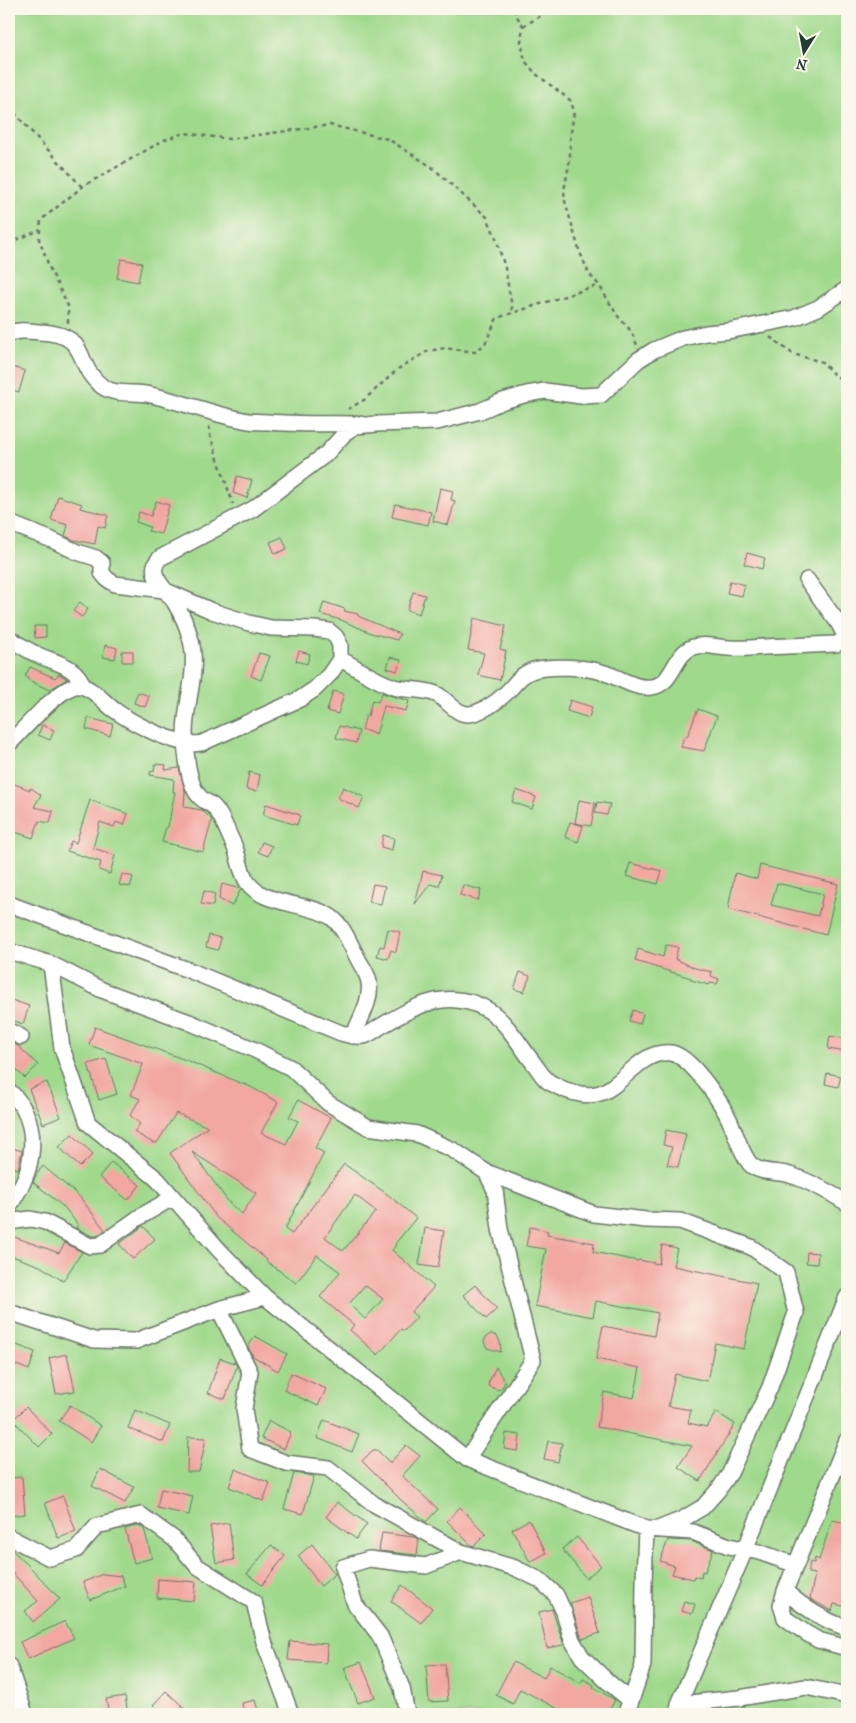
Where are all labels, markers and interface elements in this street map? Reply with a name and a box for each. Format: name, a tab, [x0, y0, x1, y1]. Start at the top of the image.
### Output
north arrow	[778, 28, 828, 78]
text: N	[794, 55, 808, 74]

